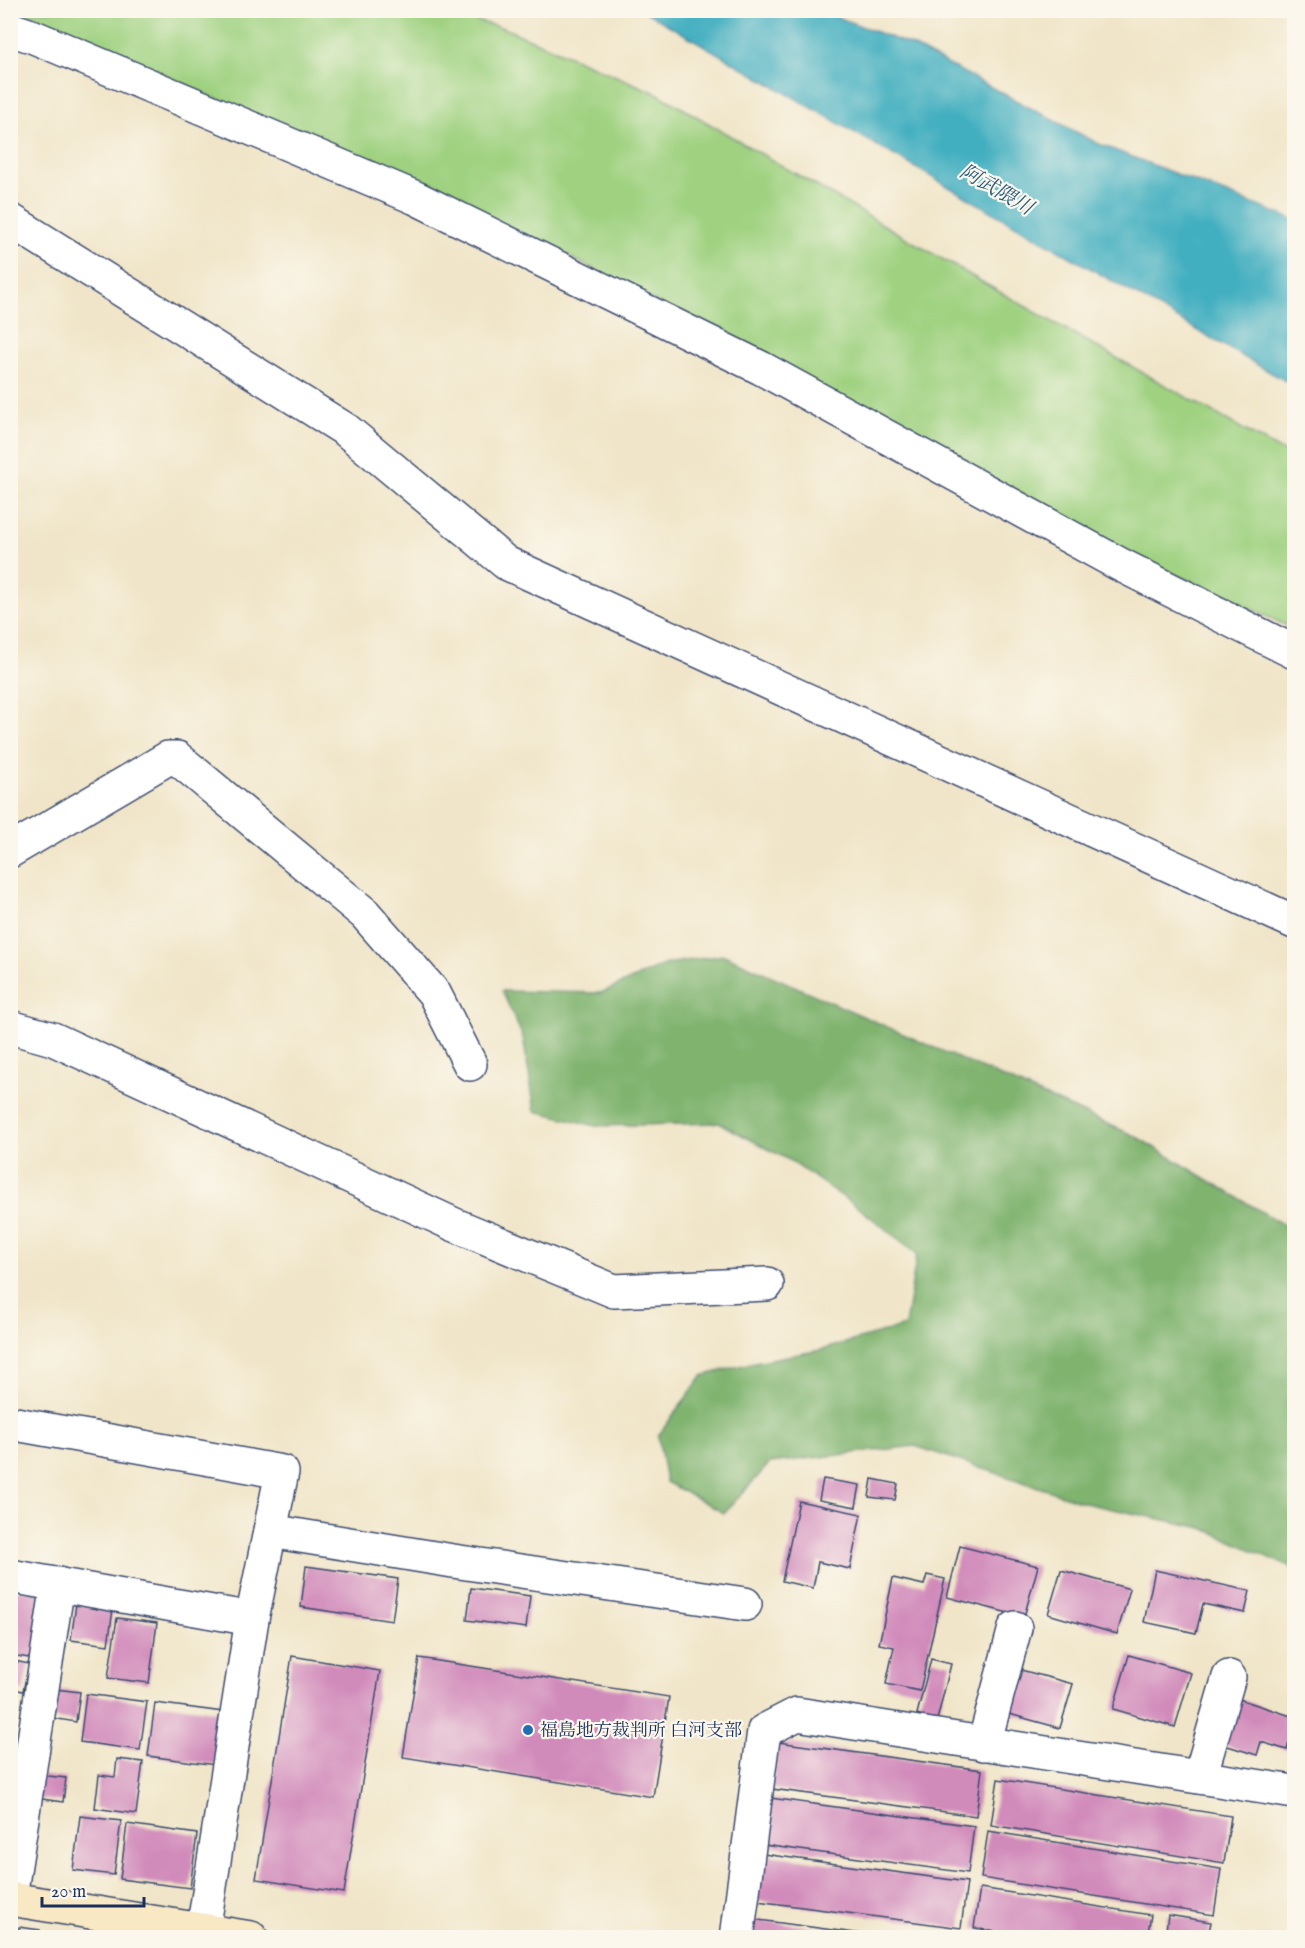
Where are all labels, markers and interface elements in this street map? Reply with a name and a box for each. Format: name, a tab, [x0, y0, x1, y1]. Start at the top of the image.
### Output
water label: 阿武隈川	[955, 159, 1039, 222]
place label: 福島地方裁判所 白河支部	[540, 1720, 742, 1743]
marker: 福島地方裁判所 白河支部	[521, 1723, 535, 1737]
scale bar	[42, 1870, 144, 1908]
text: 20 m	[51, 1881, 86, 1904]

